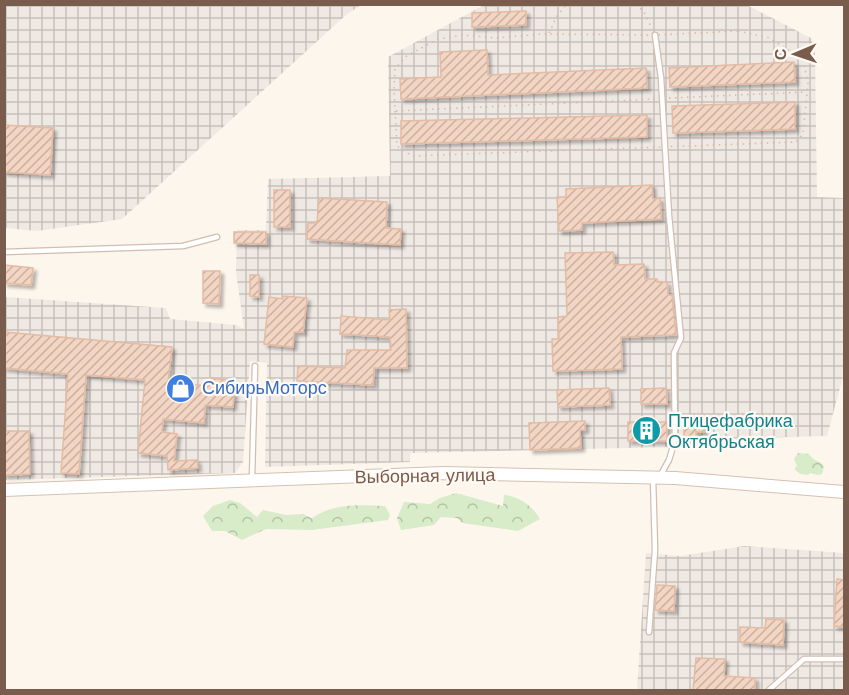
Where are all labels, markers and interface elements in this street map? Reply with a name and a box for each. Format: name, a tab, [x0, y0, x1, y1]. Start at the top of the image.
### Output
north arrow	[765, 24, 825, 84]
text: С	[771, 48, 790, 61]
shop icon: СибирьМоторс	[165, 372, 197, 404]
place label: СибирьМоторс	[202, 377, 327, 398]
place label: Птицефабрика Октябрьская	[668, 410, 794, 452]
building icon: Птицефабрика Октябрьская	[631, 415, 663, 447]
street label: Выборная улица	[355, 464, 496, 487]

